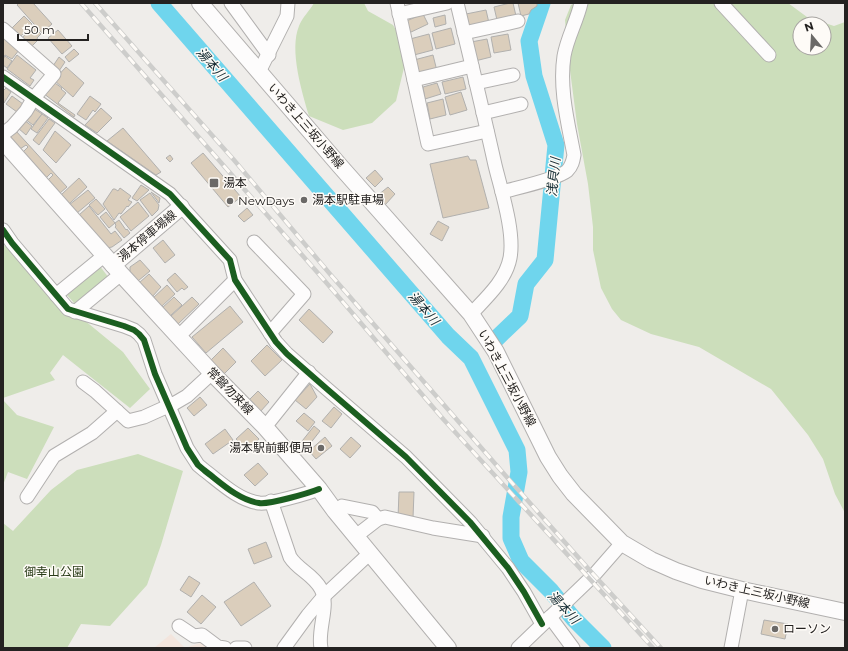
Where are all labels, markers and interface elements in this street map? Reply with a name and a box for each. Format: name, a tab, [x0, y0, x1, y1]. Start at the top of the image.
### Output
scale bar	[18, 16, 88, 42]
north arrow	[792, 16, 832, 56]
text: N	[803, 18, 815, 35]
text: 50 m	[24, 22, 55, 37]
water label: 湯本川	[193, 44, 232, 85]
street label: いわき上三坂小野線	[265, 80, 347, 171]
water label: 浅貝川	[543, 155, 563, 197]
place label: 湯本	[223, 175, 247, 190]
marker: 湯本	[208, 177, 220, 189]
place label: 湯本駅駐車場	[312, 192, 384, 207]
place label: NewDays	[238, 193, 295, 208]
marker: 湯本駅駐車場	[299, 195, 309, 205]
marker: NewDays	[225, 196, 235, 206]
street label: 湯本停車場線	[114, 207, 179, 265]
water label: 湯本川	[405, 288, 444, 329]
street label: いわき上三坂小野線	[475, 327, 539, 429]
street label: 常磐勿来線	[204, 364, 257, 417]
place label: 湯本駅前郵便局	[229, 440, 313, 455]
marker: 湯本駅前郵便局	[316, 443, 326, 453]
park label: 御幸山公園	[24, 564, 84, 579]
street label: いわき上三坂小野線	[703, 572, 811, 611]
water label: 湯本川	[545, 587, 585, 628]
place label: ローソン	[783, 621, 831, 636]
marker: ローソン	[770, 624, 780, 634]

